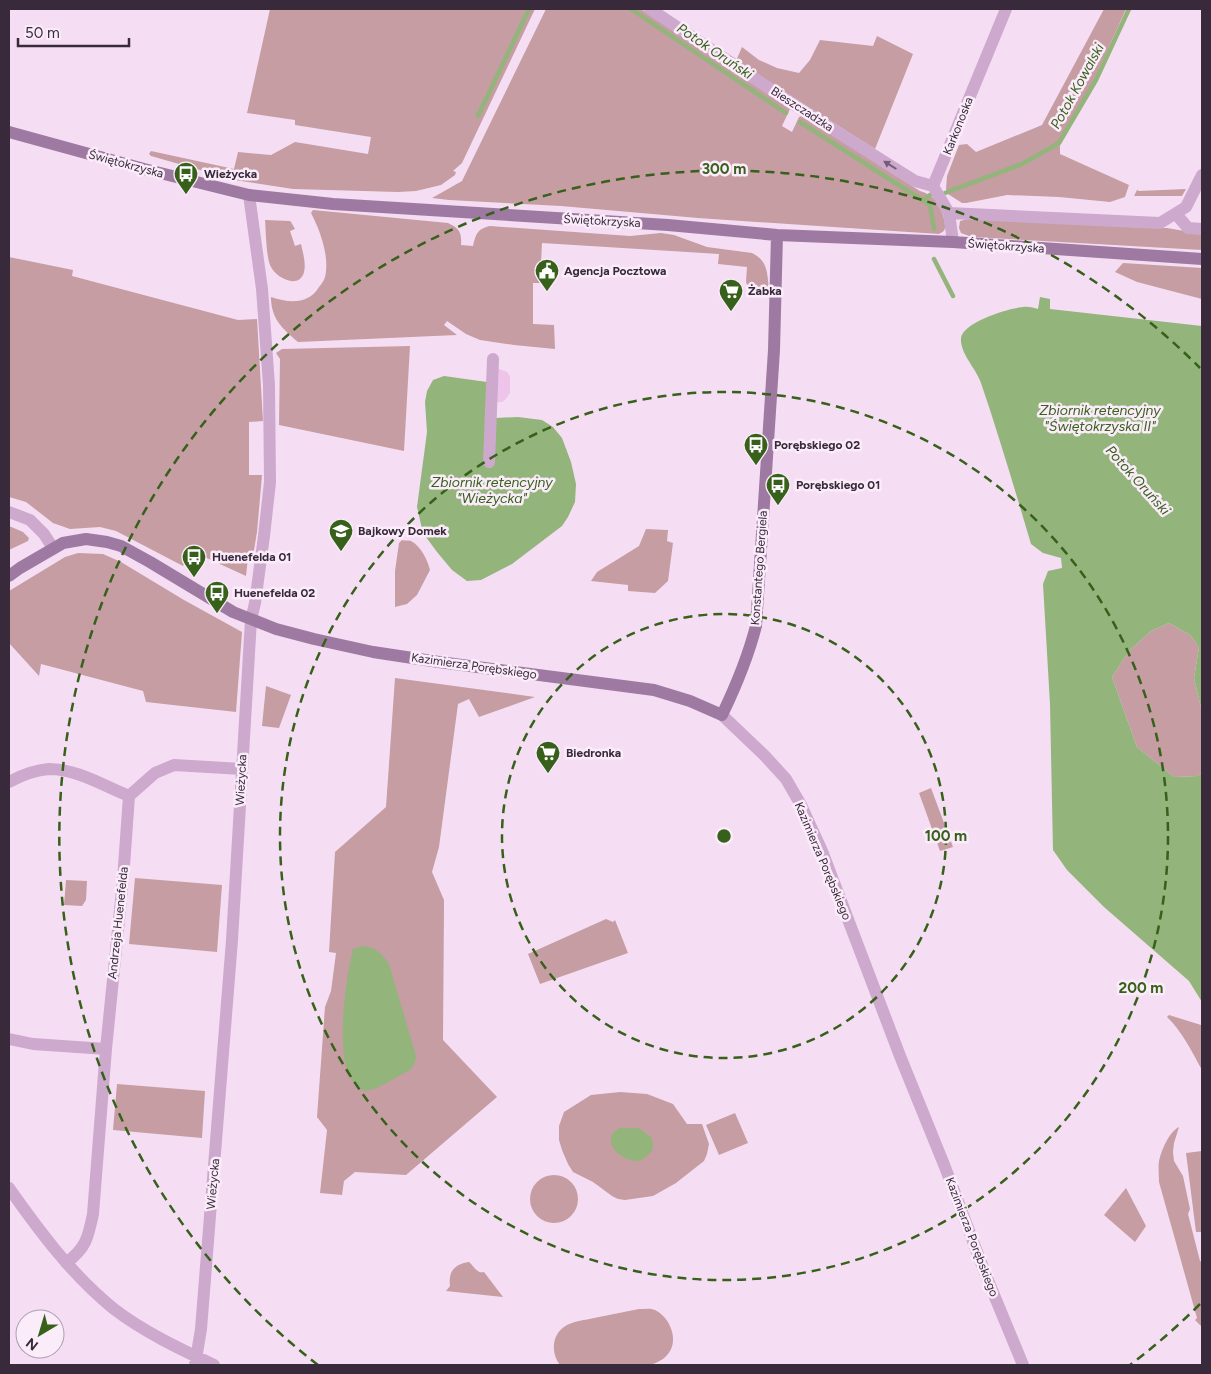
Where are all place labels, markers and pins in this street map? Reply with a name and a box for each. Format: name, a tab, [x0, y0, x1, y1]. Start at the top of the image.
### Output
bus stop icon: Wieżycka	[173, 161, 199, 195]
place label: Wieżycka	[204, 167, 257, 181]
public building icon: Agencja Pocztowa	[534, 258, 560, 292]
place label: Agencja Pocztowa	[564, 264, 666, 278]
supermarket icon: Żabka	[718, 278, 744, 312]
place label: Żabka	[748, 284, 782, 298]
bus stop icon: Porębskiego 02	[743, 432, 769, 466]
place label: Porębskiego 02	[774, 438, 860, 452]
bus stop icon: Porębskiego 01	[765, 472, 791, 506]
place label: Porębskiego 01	[796, 478, 880, 492]
school or university icon: Bajkowy Domek	[328, 518, 354, 552]
place label: Bajkowy Domek	[358, 524, 447, 538]
bus stop icon: Huenefelda 01	[181, 544, 207, 578]
place label: Huenefelda 01	[212, 550, 291, 564]
bus stop icon: Huenefelda 02	[204, 580, 230, 614]
place label: Huenefelda 02	[234, 586, 315, 600]
supermarket icon: Biedronka	[535, 740, 561, 774]
place label: Biedronka	[566, 746, 621, 760]
centre of rings	[715, 827, 733, 845]

